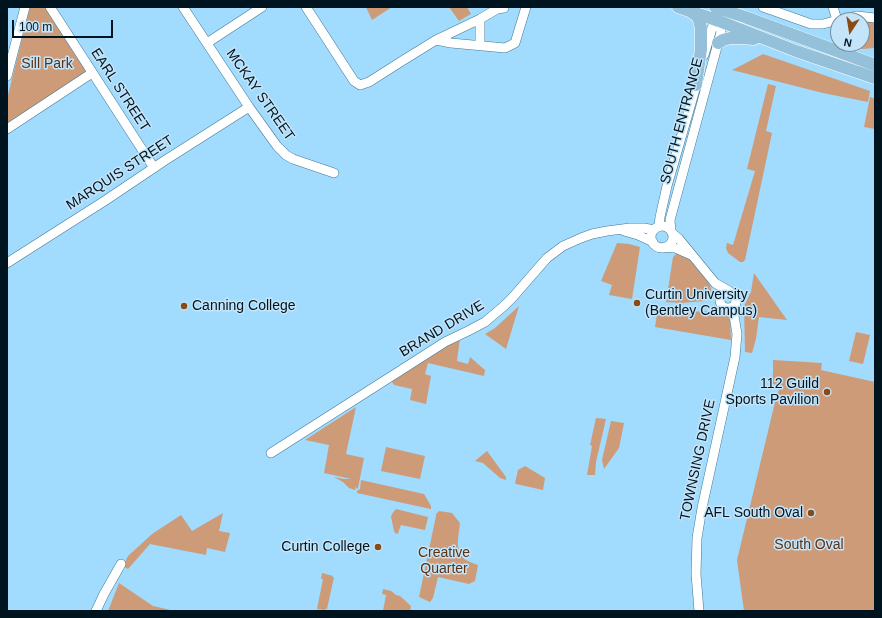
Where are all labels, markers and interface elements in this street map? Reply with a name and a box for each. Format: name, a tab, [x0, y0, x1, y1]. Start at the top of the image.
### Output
scale bar	[14, 12, 115, 38]
north arrow	[830, 12, 870, 52]
text: 100 m	[19, 20, 52, 34]
text: N	[843, 36, 853, 49]
street label: EARL STREET	[87, 45, 153, 135]
street label: MCKAY STREET	[222, 46, 298, 144]
park label: Sill Park	[21, 56, 73, 72]
street label: SOUTH ENTRANCE	[657, 56, 707, 186]
street label: MARQUIS STREET	[63, 132, 177, 214]
place label: Curtin University (Bentley Campus)	[645, 287, 757, 320]
street label: BRAND DRIVE	[397, 297, 487, 361]
place label: Canning College	[192, 298, 296, 314]
marker: Curtin University (Bentley Campus)	[632, 298, 642, 308]
marker: Canning College	[179, 301, 189, 311]
place label: 112 Guild Sports Pavilion	[726, 376, 819, 408]
marker: 112 Guild Sports Pavilion	[822, 387, 832, 397]
street label: TOWNSING DRIVE	[677, 398, 719, 522]
place label: AFL South Oval	[704, 505, 803, 521]
marker: AFL South Oval	[806, 508, 816, 518]
park label: South Oval	[774, 537, 844, 553]
place label: Curtin College	[281, 539, 370, 555]
marker: Curtin College	[373, 542, 383, 552]
park label: Creative Quarter	[418, 545, 470, 578]

